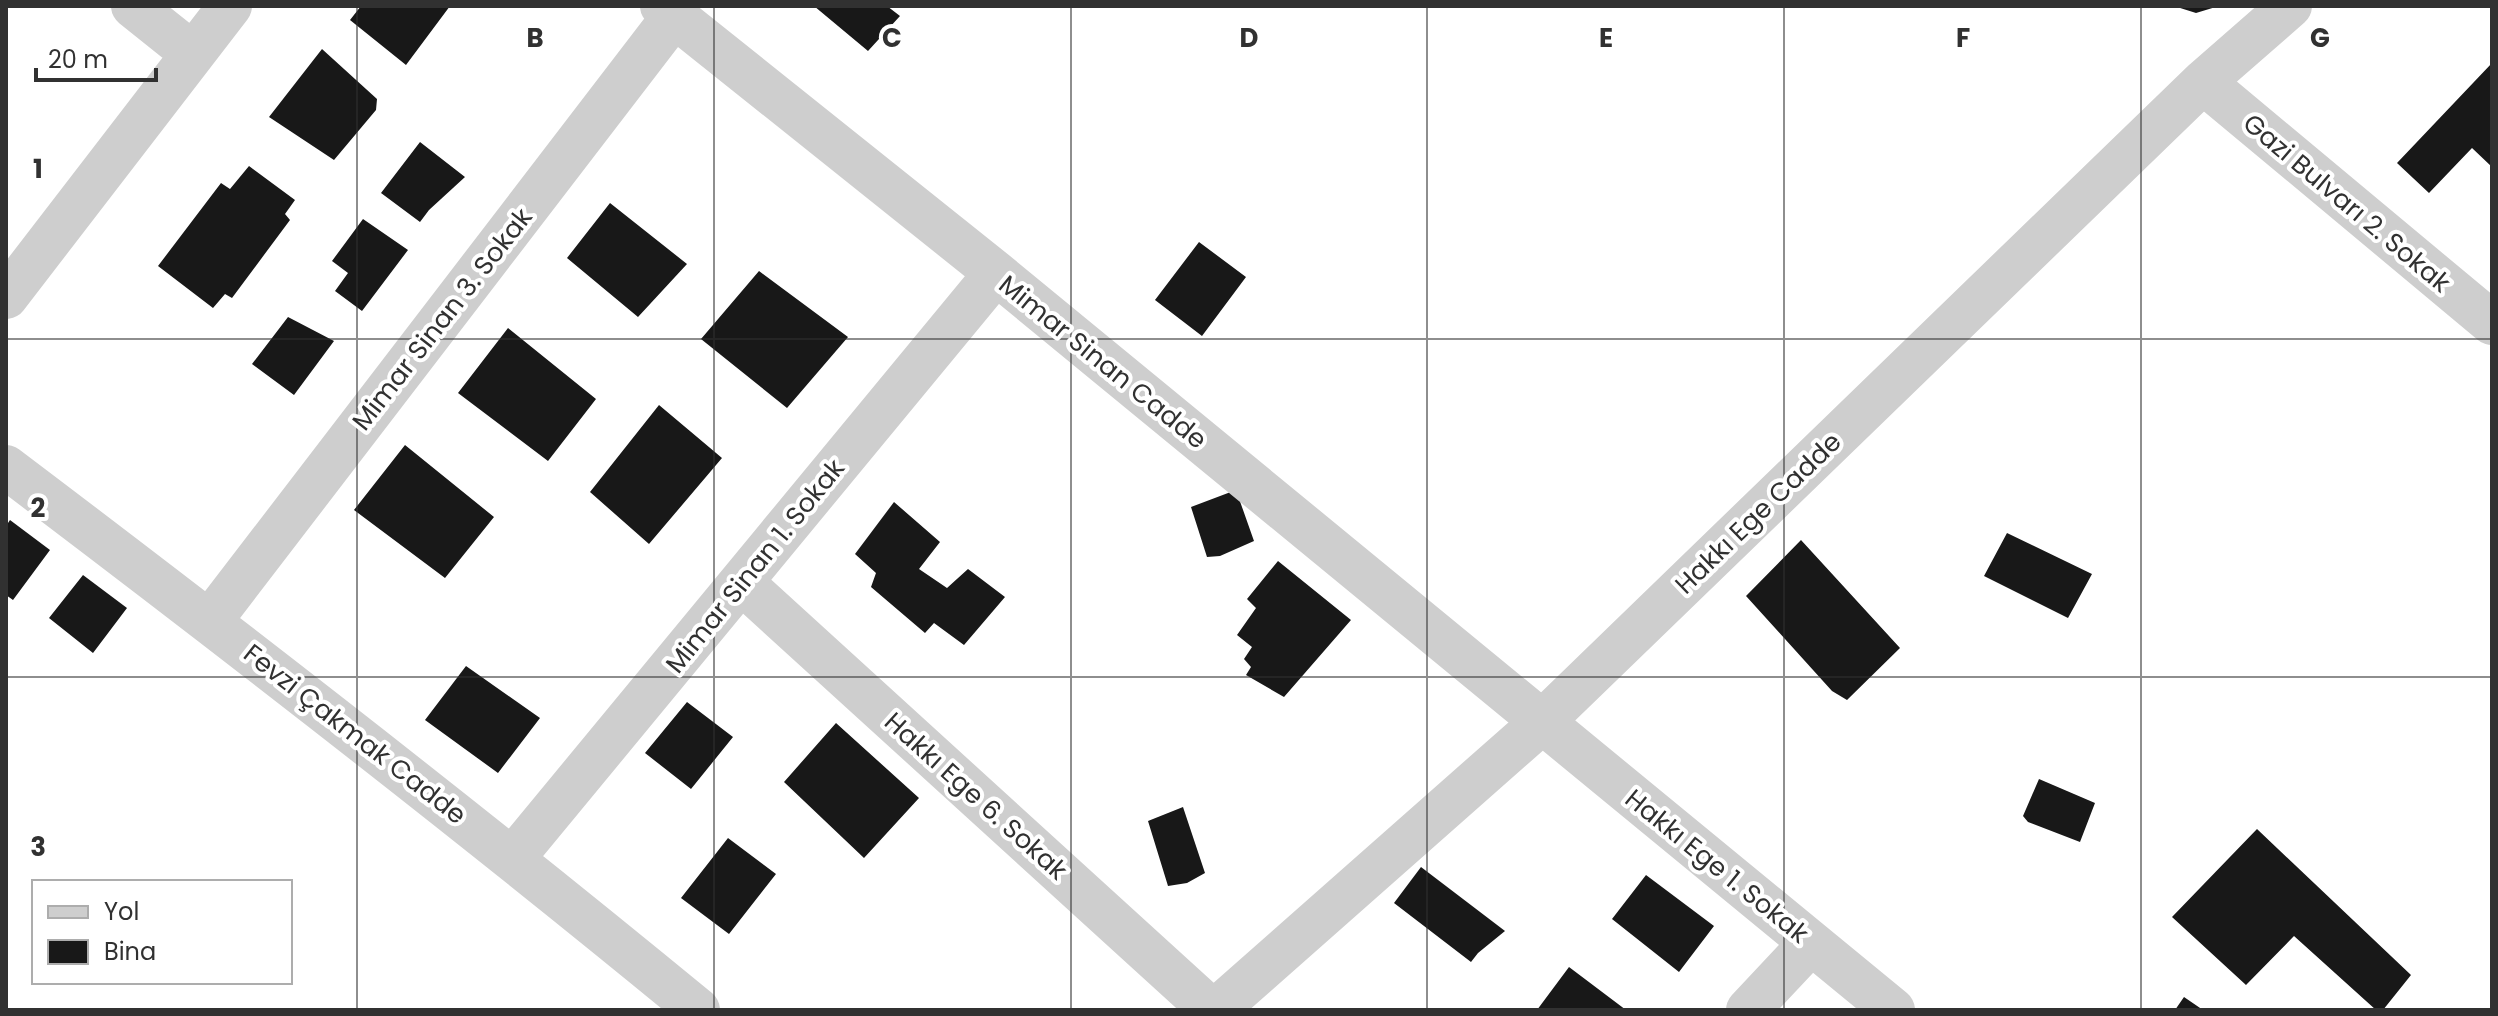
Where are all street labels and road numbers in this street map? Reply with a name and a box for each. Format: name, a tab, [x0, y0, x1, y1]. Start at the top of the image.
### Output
street label: Gazi Bulvarı 2. Sokak	[2236, 105, 2459, 301]
street label: Mimar Sinan 3. Sokak	[344, 200, 541, 438]
street label: Mimar Sinan Cadde	[991, 267, 1215, 457]
street label: Hakkı Ege Cadde	[1667, 424, 1849, 602]
street label: Mimar Sinan 1. Sokak	[657, 451, 853, 681]
street label: Fevzi Çakmak Cadde	[236, 636, 474, 832]
street label: Hakkı Ege 6. Sokak	[877, 704, 1076, 888]
street label: Hakkı Ege 1. Sokak	[1618, 781, 1817, 952]

